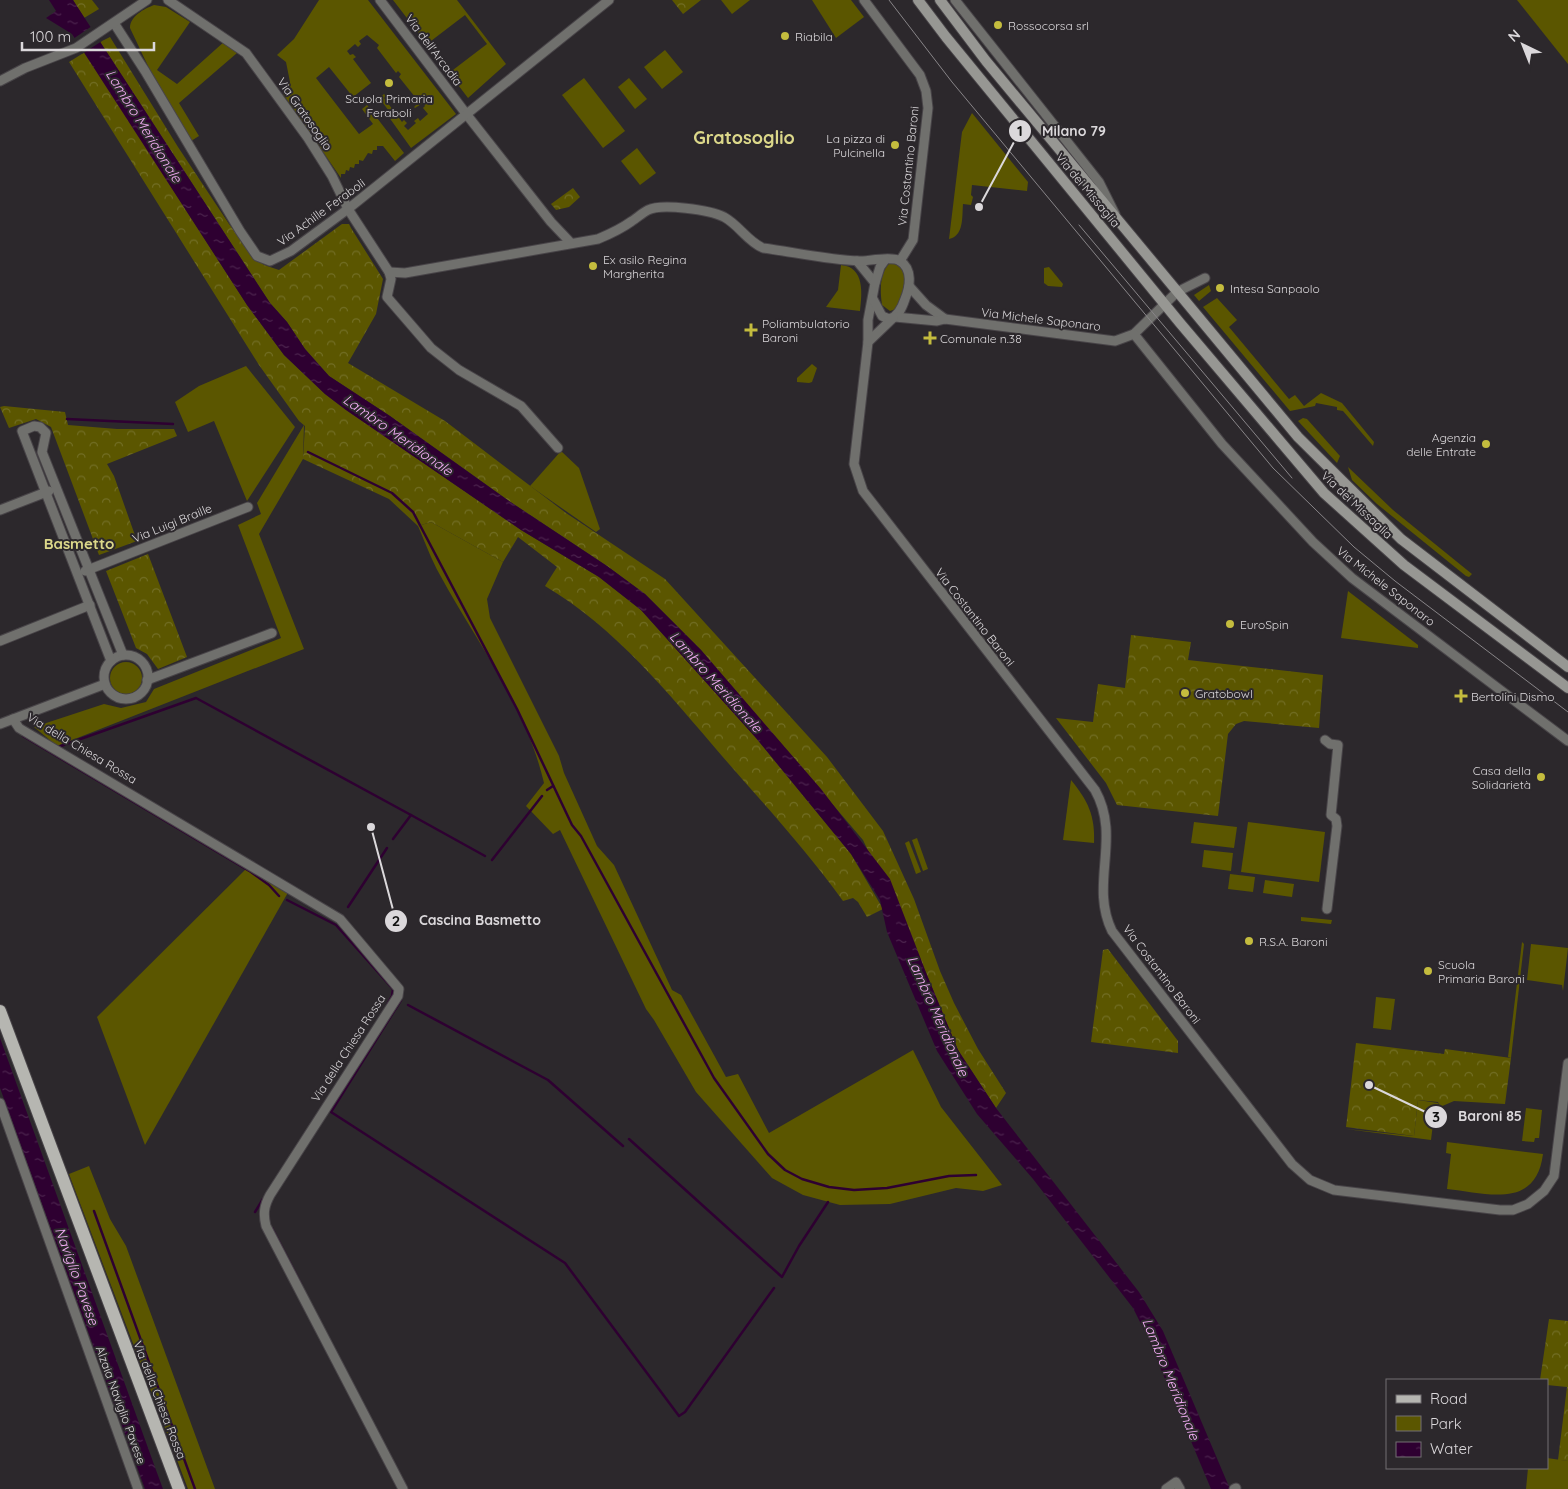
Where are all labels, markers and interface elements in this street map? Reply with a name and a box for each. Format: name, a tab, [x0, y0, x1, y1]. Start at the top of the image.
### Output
street label: Via dell'Arcadia	[402, 11, 466, 89]
place label: Rossocorsa srl	[1008, 18, 1089, 33]
marker: Rossocorsa srl	[992, 19, 1004, 31]
scale bar	[22, 20, 155, 52]
north arrow	[1498, 20, 1548, 70]
text: N	[1504, 25, 1524, 46]
text: 100 m	[30, 27, 71, 46]
place label: Riabila	[795, 29, 833, 44]
marker: Riabila	[779, 30, 791, 42]
water label: Lambro Meridionale	[102, 66, 187, 187]
street label: Via Gratosoglio	[274, 75, 336, 153]
marker: Scuola Primaria Feraboli	[383, 77, 395, 89]
place label: Scuola Primaria Feraboli	[345, 91, 433, 120]
street label: Via Costantino Baroni	[894, 105, 922, 227]
callout: Milano 79	[1007, 116, 1116, 145]
text: 1	[1017, 121, 1023, 140]
text: Milano 79	[1042, 122, 1106, 140]
district label: Gratosoglio	[693, 126, 795, 149]
place label: La pizza di Pulcinella	[826, 131, 885, 160]
marker: La pizza di Pulcinella	[889, 139, 901, 151]
street label: Via dei Missaglia	[1053, 150, 1123, 230]
street label: Via Achille Feraboli	[274, 175, 368, 249]
place label: Ex asilo Regina Margherita	[603, 252, 687, 281]
marker: Ex asilo Regina Margherita	[587, 260, 599, 272]
place label: Intesa Sanpaolo	[1230, 281, 1320, 296]
marker: Intesa Sanpaolo	[1214, 282, 1226, 294]
street label: Via Michele Saponaro	[980, 304, 1102, 334]
place label: Poliambulatorio Baroni	[762, 316, 850, 345]
marker: Poliambulatorio Baroni	[744, 323, 758, 337]
place label: Comunale n.38	[940, 331, 1022, 346]
marker: Comunale n.38	[924, 332, 936, 344]
water label: Lambro Meridionale	[340, 390, 457, 480]
place label: Agenzia delle Entrate	[1406, 430, 1476, 459]
marker: Agenzia delle Entrate	[1480, 438, 1492, 450]
street label: Via dei Missaglia	[1318, 468, 1396, 542]
street label: Via Luigi Braille	[130, 500, 214, 546]
district label: Basmetto	[44, 534, 114, 553]
street label: Via Michele Saponaro	[1334, 543, 1438, 629]
street label: Via Costantino Baroni	[932, 565, 1018, 669]
place label: EuroSpin	[1240, 617, 1289, 632]
marker: EuroSpin	[1224, 618, 1236, 630]
water label: Lambro Meridionale	[666, 628, 767, 737]
place label: Gratobowl	[1195, 686, 1253, 701]
marker: Gratobowl	[1179, 687, 1191, 699]
place label: Bertolini Dismo	[1471, 689, 1555, 704]
marker: Bertolini Dismo	[1455, 690, 1467, 702]
street label: Via della Chiesa Rossa	[24, 709, 140, 787]
place label: Casa della Solidarietà	[1472, 763, 1531, 792]
marker: Casa della Solidarietà	[1535, 771, 1547, 783]
callout: Cascina Basmetto	[384, 906, 551, 935]
text: 2	[392, 911, 400, 930]
text: Cascina Basmetto	[419, 911, 541, 929]
street label: Via Costantino Baroni	[1120, 921, 1204, 1027]
place label: R.S.A. Baroni	[1259, 934, 1328, 949]
marker: R.S.A. Baroni	[1243, 935, 1255, 947]
water label: Lambro Meridionale	[903, 953, 973, 1080]
place label: Scuola Primaria Baroni	[1438, 957, 1525, 986]
marker: Scuola Primaria Baroni	[1422, 965, 1434, 977]
street label: Via della Chiesa Rossa	[308, 991, 388, 1105]
callout: Baroni 85	[1423, 1102, 1532, 1131]
text: 3	[1432, 1107, 1440, 1126]
text: Baroni 85	[1458, 1107, 1522, 1125]
water label: Naviglio Pavese	[51, 1225, 103, 1328]
water label: Lambro Meridionale	[1138, 1315, 1204, 1444]
street label: Via della Chiesa Rossa	[131, 1339, 189, 1461]
street label: Alzaia Naviglio Pavese	[93, 1344, 149, 1466]
legend	[1386, 1379, 1548, 1469]
text: Road	[1430, 1389, 1467, 1408]
text: Park	[1430, 1414, 1462, 1433]
text: Water	[1430, 1439, 1473, 1458]

